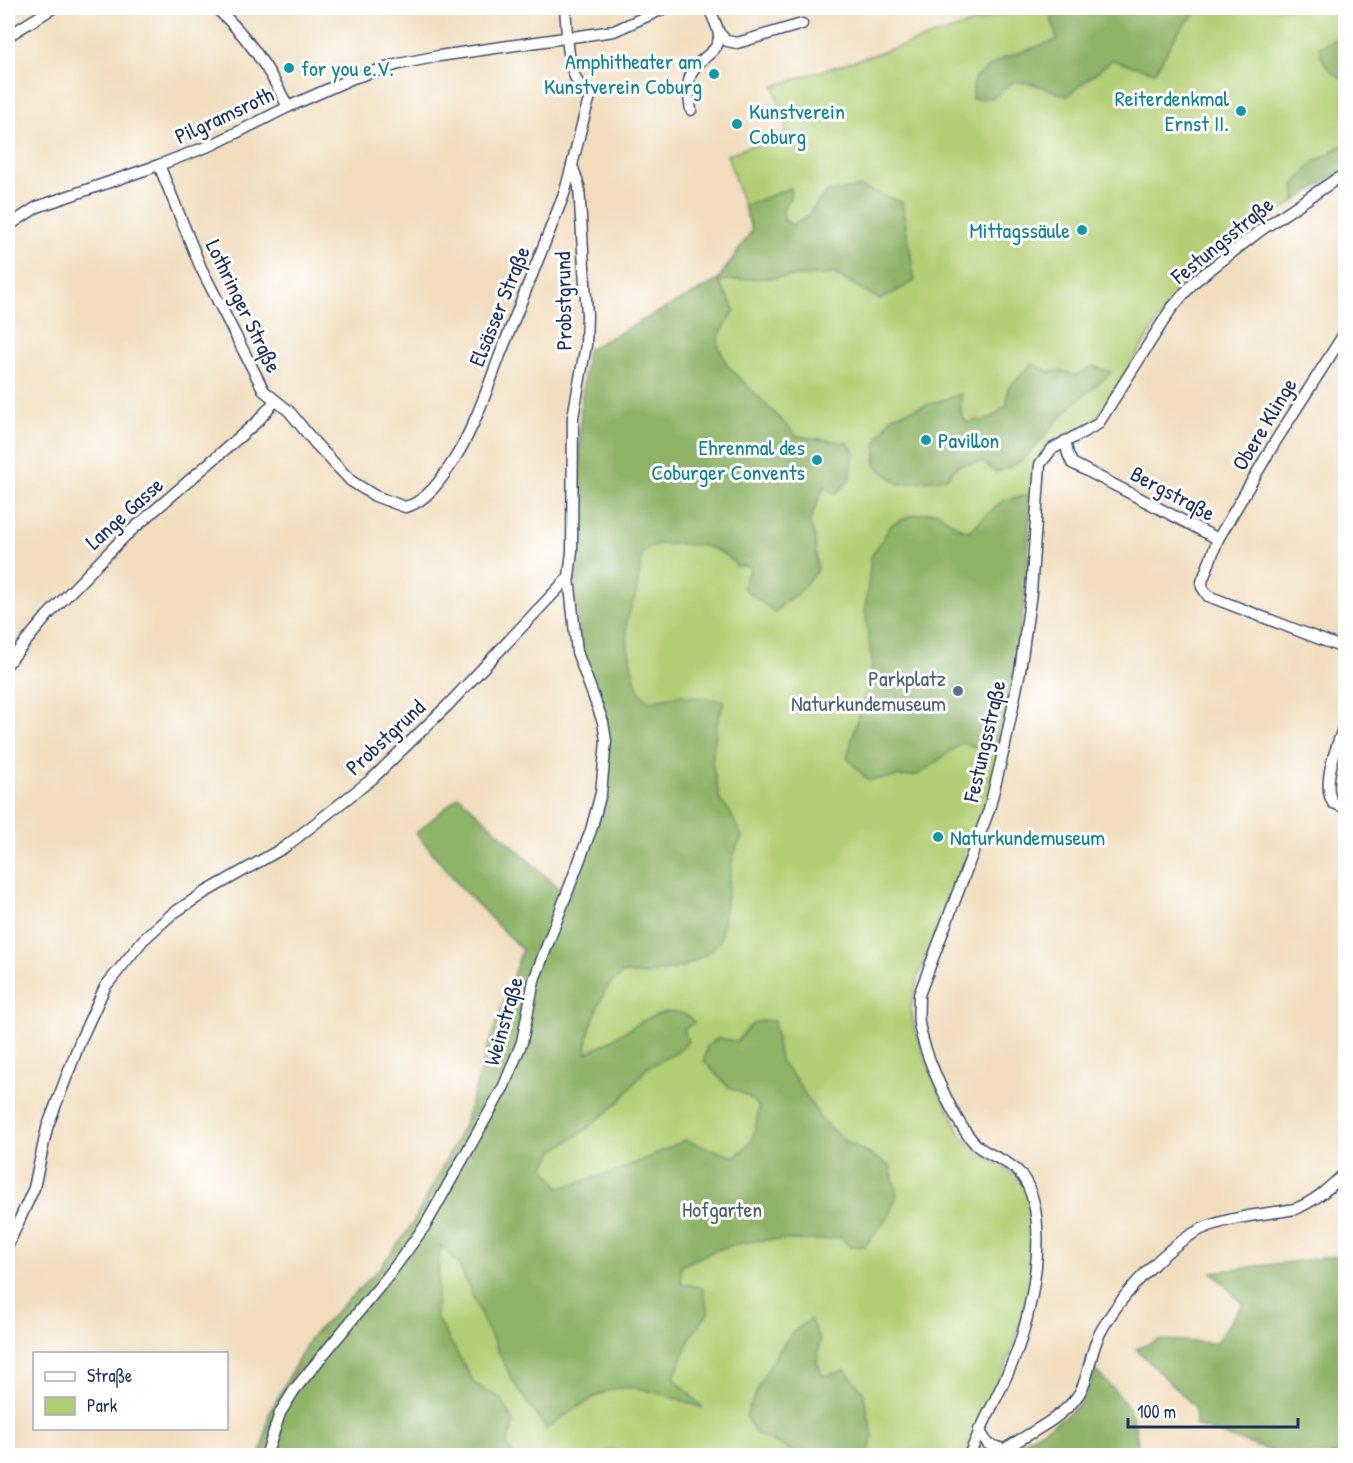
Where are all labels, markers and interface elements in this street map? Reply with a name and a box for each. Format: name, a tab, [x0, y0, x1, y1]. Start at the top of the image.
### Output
place label: Amphitheater am Kunstverein Coburg	[544, 46, 702, 101]
place label: for you e.V.	[301, 53, 394, 83]
marker: for you e.V.	[282, 61, 296, 75]
marker: Amphitheater am Kunstverein Coburg	[707, 67, 721, 81]
street label: Pilgramsroth	[170, 79, 278, 151]
place label: Reiterdenkmal Ernst II.	[1115, 83, 1229, 138]
place label: Kunstverein Coburg	[749, 96, 845, 151]
marker: Reiterdenkmal Ernst II.	[1234, 104, 1248, 118]
marker: Kunstverein Coburg	[730, 117, 744, 131]
street label: Festungsstraße	[1164, 189, 1280, 291]
place label: Mittagssäule	[969, 215, 1070, 245]
marker: Mittagssäule	[1075, 223, 1089, 237]
street label: Lothringer Straße	[199, 235, 289, 378]
street label: Elsässer Straße	[461, 241, 537, 371]
street label: Probstgrund	[547, 251, 579, 351]
street label: Obere Klinge	[1225, 372, 1304, 476]
place label: Pavillon	[938, 425, 999, 455]
place label: Ehrenmal des Coburger Convents	[651, 432, 805, 487]
marker: Pavillon	[919, 433, 933, 447]
marker: Ehrenmal des Coburger Convents	[810, 453, 824, 467]
street label: Bergstraße	[1125, 458, 1221, 528]
street label: Lange Gasse	[79, 470, 170, 556]
place label: Parkplatz Naturkundemuseum	[791, 663, 946, 718]
street label: Festungsstraße	[955, 677, 1013, 806]
marker: Parkplatz Naturkundemuseum	[951, 684, 965, 698]
street label: Probstgrund	[339, 692, 432, 782]
place label: Naturkundemuseum	[950, 822, 1105, 852]
marker: Naturkundemuseum	[931, 830, 945, 844]
street label: Weinstraße	[476, 973, 530, 1069]
park label: Hofgarten	[682, 1194, 762, 1224]
legend	[33, 1352, 228, 1430]
text: Straße	[87, 1363, 132, 1388]
scale bar	[1128, 1391, 1298, 1429]
text: Park	[87, 1393, 118, 1418]
text: 100 m	[1137, 1399, 1176, 1424]

